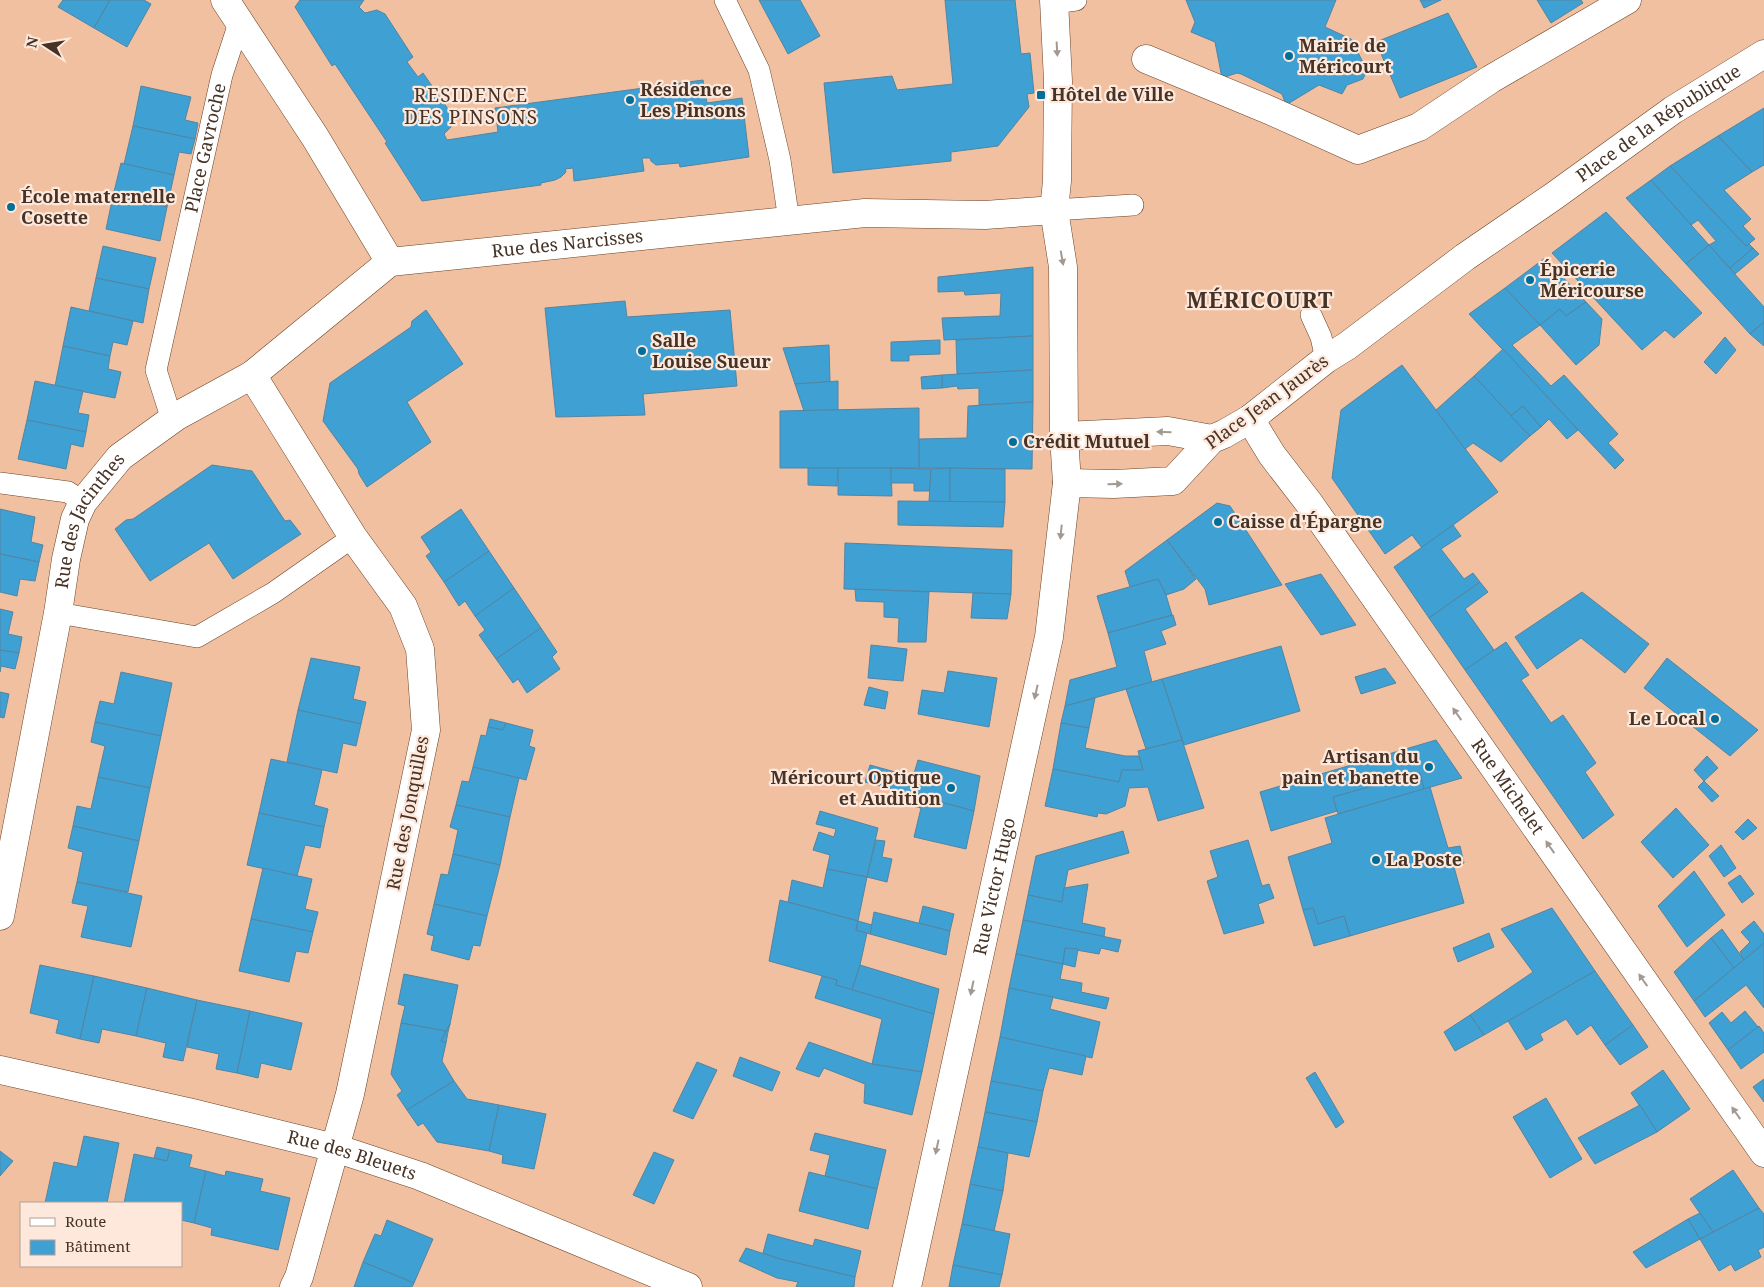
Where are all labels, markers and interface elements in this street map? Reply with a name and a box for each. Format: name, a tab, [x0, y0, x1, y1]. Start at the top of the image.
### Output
north arrow	[20, 20, 70, 70]
place label: Mairie de Méricourt	[1299, 33, 1391, 78]
text: N	[21, 35, 42, 50]
one-way arrow	[1053, 41, 1061, 57]
marker: Mairie de Méricourt	[1283, 50, 1295, 62]
street label: Place de la République	[1571, 58, 1745, 187]
place label: Résidence Les Pinsons	[640, 77, 746, 122]
street label: Place Gavroche	[179, 81, 231, 215]
district label: RESIDENCE DES PINSONS	[404, 82, 538, 130]
place label: Hôtel de Ville	[1051, 82, 1174, 106]
marker: Hôtel de Ville	[1035, 89, 1047, 101]
marker: Résidence Les Pinsons	[624, 94, 636, 106]
place label: École maternelle Cosette	[21, 184, 175, 229]
marker: École maternelle Cosette	[5, 201, 17, 213]
street label: Rue des Narcisses	[490, 223, 644, 262]
one-way arrow	[1058, 250, 1066, 266]
place label: Épicerie Méricourse	[1540, 257, 1644, 302]
marker: Épicerie Méricourse	[1524, 274, 1536, 286]
district label: MÉRICOURT	[1187, 284, 1333, 314]
place label: Salle Louise Sueur	[652, 328, 772, 373]
marker: Salle Louise Sueur	[636, 345, 648, 357]
street label: Place Jean Jaurès	[1200, 348, 1333, 454]
one-way arrow	[1156, 428, 1172, 436]
place label: Crédit Mutuel	[1023, 429, 1150, 453]
marker: Crédit Mutuel	[1007, 436, 1019, 448]
street label: Rue des Jacinthes	[49, 448, 130, 590]
one-way arrow	[1108, 480, 1124, 488]
place label: Caisse d'Épargne	[1228, 509, 1382, 533]
marker: Caisse d'Épargne	[1212, 516, 1224, 528]
one-way arrow	[1057, 524, 1065, 540]
one-way arrow	[1032, 685, 1040, 700]
place label: Le Local	[1629, 706, 1706, 730]
one-way arrow	[1452, 707, 1462, 720]
marker: Le Local	[1709, 713, 1721, 725]
street label: Rue Michelet	[1466, 733, 1550, 839]
street label: Rue des Jonquilles	[380, 734, 434, 892]
place label: Artisan du pain et banette	[1282, 744, 1419, 789]
marker: Artisan du pain et banette	[1423, 761, 1435, 773]
place label: Méricourt Optique et Audition	[771, 765, 941, 810]
marker: Méricourt Optique et Audition	[945, 782, 957, 794]
street label: Rue Victor Hugo	[967, 815, 1020, 957]
one-way arrow	[1545, 840, 1555, 854]
place label: La Poste	[1386, 847, 1462, 871]
marker: La Poste	[1370, 854, 1382, 866]
one-way arrow	[1638, 973, 1648, 987]
one-way arrow	[968, 980, 976, 995]
one-way arrow	[1731, 1106, 1741, 1120]
street label: Rue des Bleuets	[285, 1124, 420, 1185]
one-way arrow	[933, 1139, 941, 1155]
legend	[20, 1202, 182, 1267]
text: Route	[65, 1211, 106, 1231]
text: Bâtiment	[65, 1236, 131, 1256]

